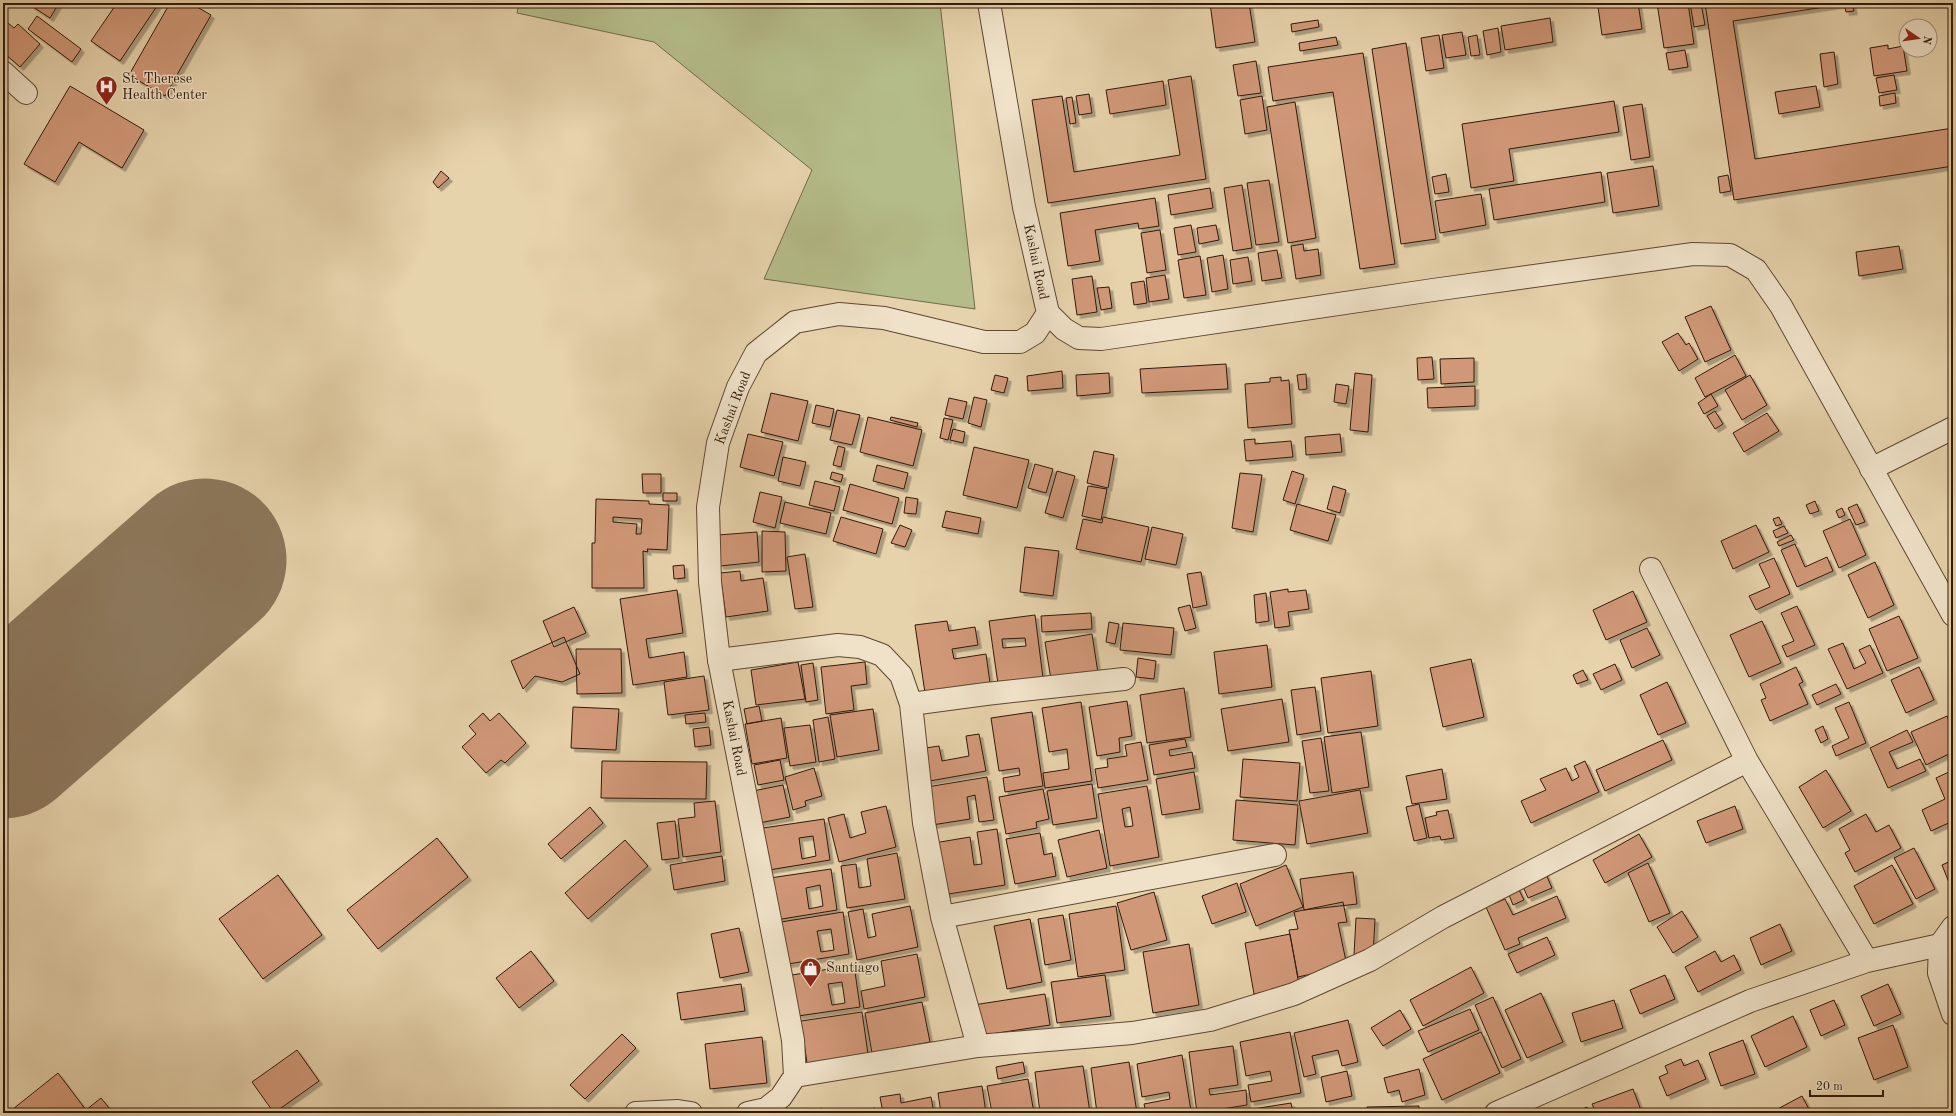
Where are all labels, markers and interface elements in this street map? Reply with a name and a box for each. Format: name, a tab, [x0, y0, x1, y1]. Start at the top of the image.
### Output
north arrow	[1898, 18, 1938, 58]
text: N	[1920, 35, 1933, 46]
place label: St. Therese Health Center	[122, 72, 207, 102]
hospital icon: St. Therese Health Center	[94, 74, 120, 107]
street label: Kashai Road	[1021, 223, 1051, 301]
street label: Kashai Road	[713, 370, 753, 446]
street label: Kashai Road	[720, 699, 748, 777]
shop icon: Santiago	[798, 955, 824, 988]
place label: Santiago	[826, 961, 879, 975]
scale bar	[1810, 1072, 1883, 1098]
text: 20 m	[1816, 1081, 1843, 1093]

